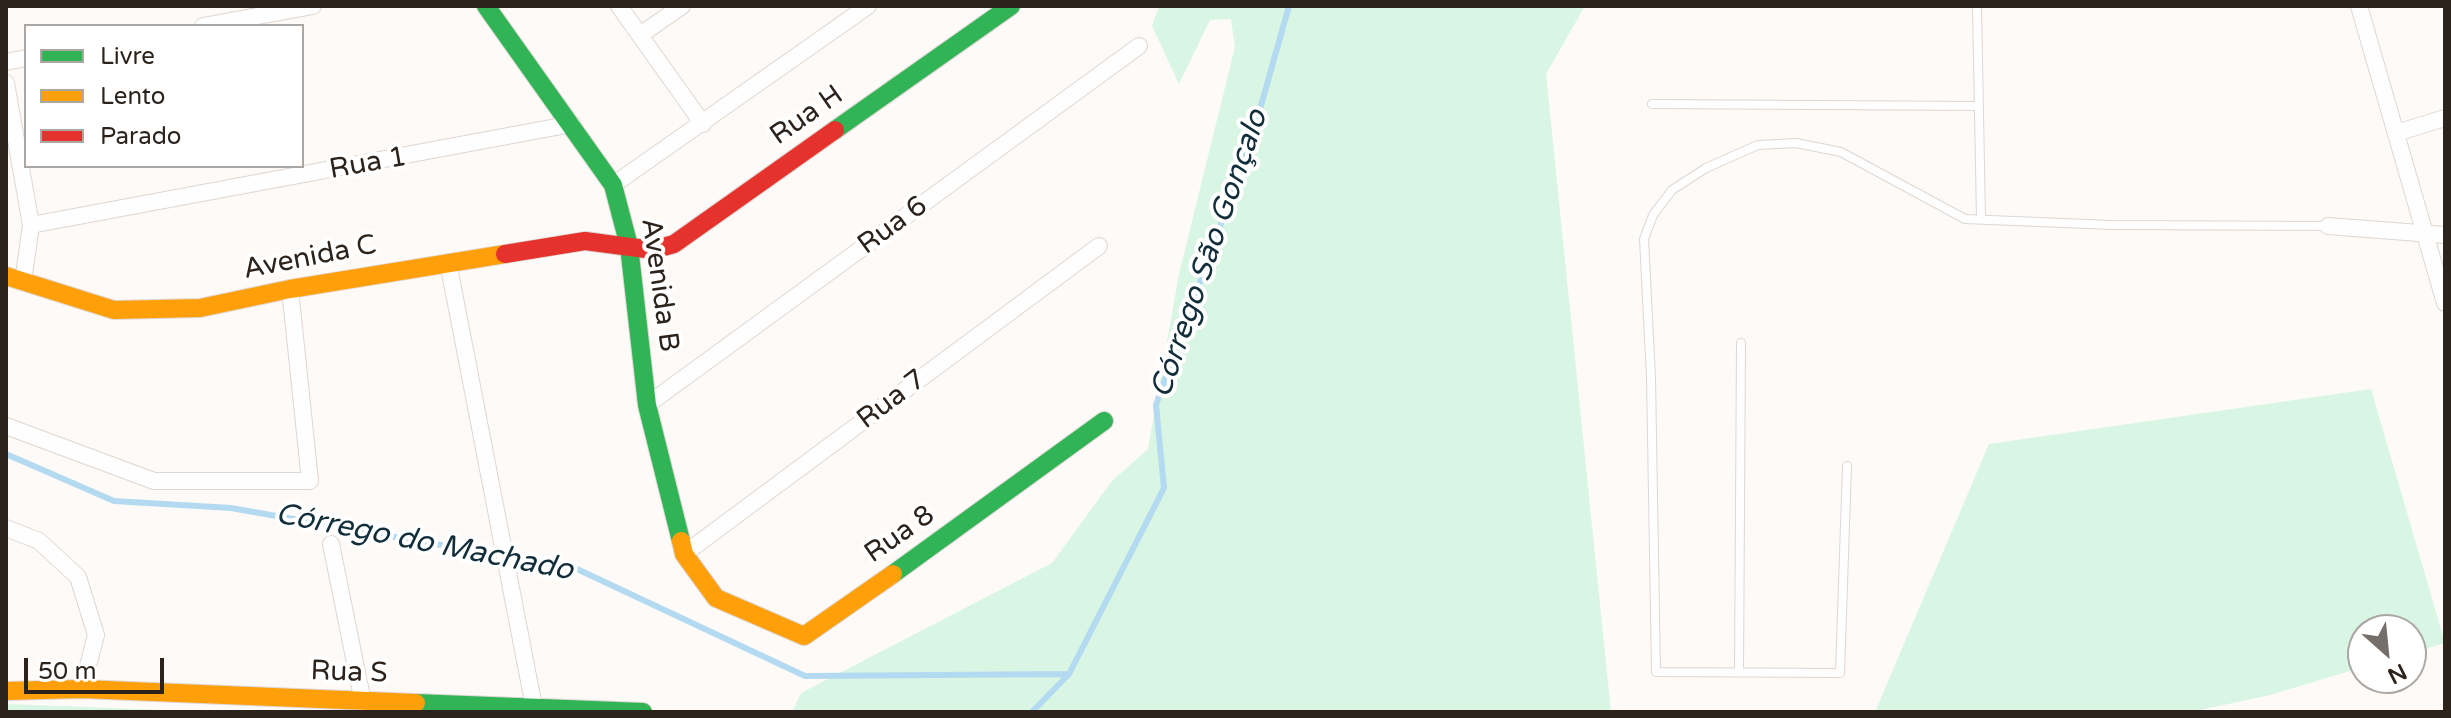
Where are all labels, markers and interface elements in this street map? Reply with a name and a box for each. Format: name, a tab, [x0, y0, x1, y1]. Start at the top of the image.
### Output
legend	[24, 24, 304, 168]
text: Livre	[100, 42, 155, 71]
street label: Rua H	[764, 79, 850, 153]
text: Lento	[100, 82, 165, 111]
water label: Córrego São Gonçalo	[1144, 105, 1276, 403]
text: Parado	[100, 122, 181, 151]
street label: Rua 1	[327, 141, 409, 187]
street label: Rua 6	[852, 190, 934, 262]
street label: Avenida B	[633, 216, 685, 354]
street label: Avenida C	[241, 229, 379, 287]
street label: Rua 7	[851, 363, 933, 437]
water label: Córrego do Machado	[272, 497, 576, 589]
street label: Rua 8	[859, 499, 941, 571]
north arrow	[2347, 614, 2427, 694]
scale bar	[28, 642, 168, 692]
street label: Rua S	[310, 655, 388, 691]
text: 50 m	[38, 657, 96, 686]
text: N	[2383, 658, 2411, 689]

